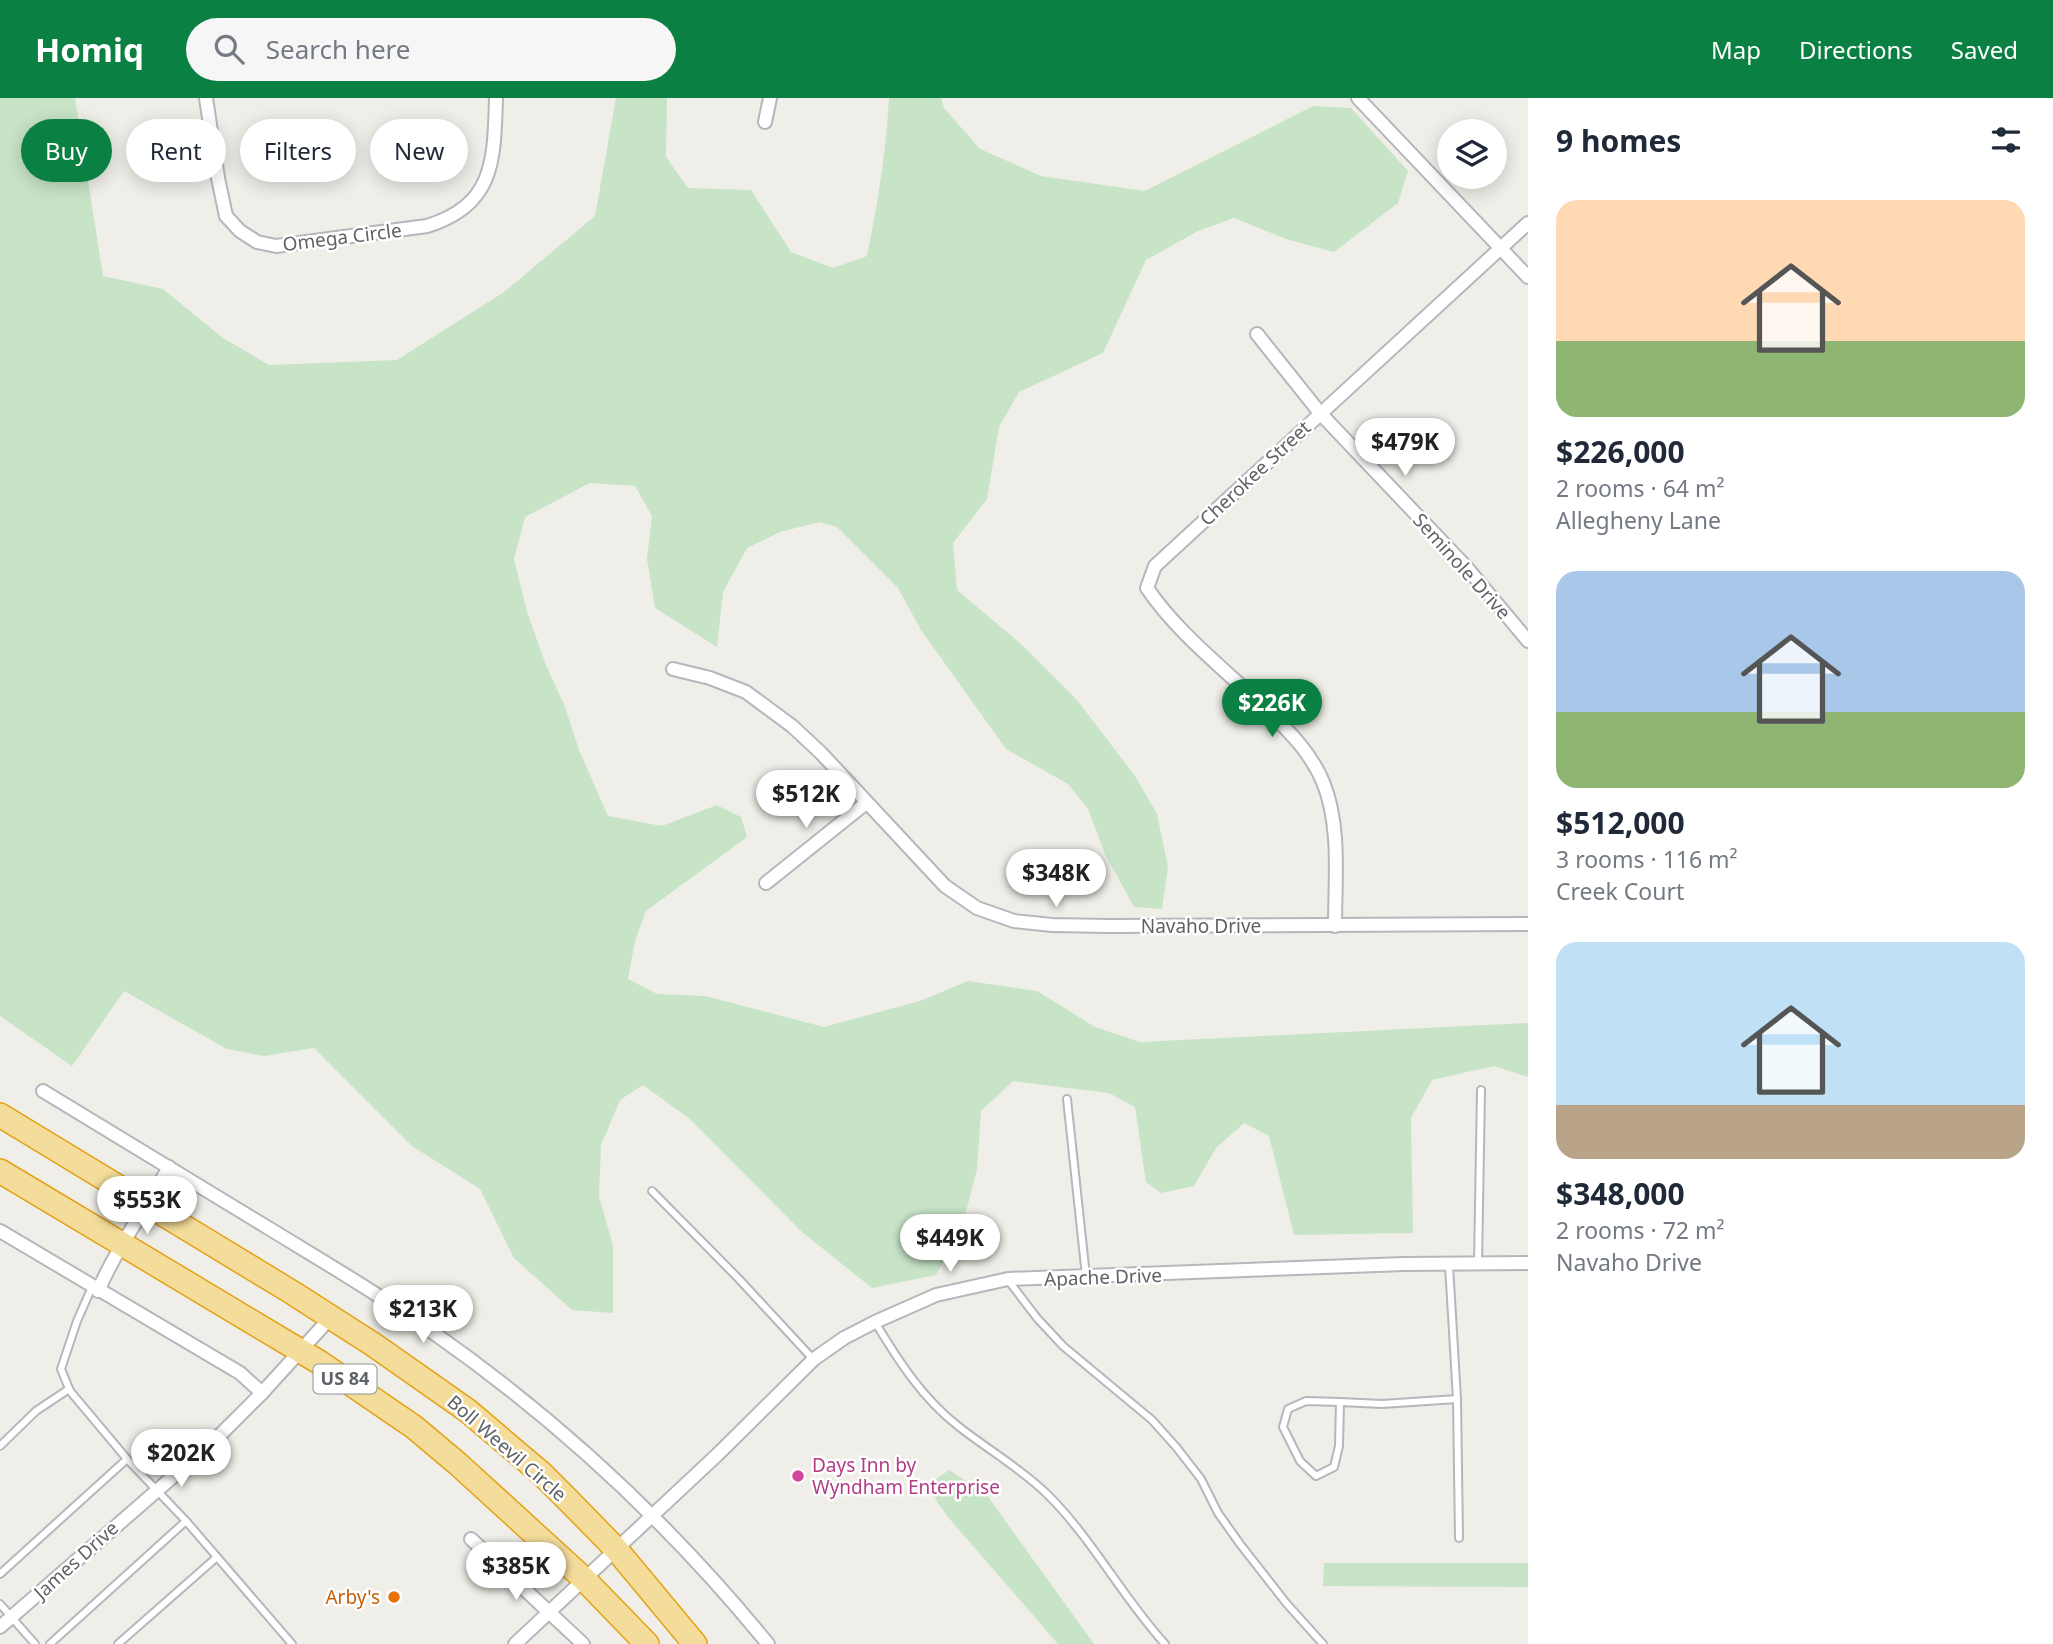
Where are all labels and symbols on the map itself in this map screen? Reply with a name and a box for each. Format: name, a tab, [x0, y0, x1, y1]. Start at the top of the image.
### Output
street label: Omega Circle	[281, 217, 403, 257]
street label: Cherokee Street	[1194, 415, 1316, 531]
pin: $479K	[1356, 418, 1454, 478]
street label: Seminole Drive	[1407, 507, 1517, 625]
pin: $226K	[1223, 680, 1321, 739]
pin: $512K	[757, 770, 855, 830]
pin: $348K	[1007, 850, 1105, 909]
street label: Navaho Drive	[1141, 913, 1261, 939]
pin: $553K	[98, 1176, 196, 1236]
pin: $449K	[901, 1214, 999, 1274]
street label: Apache Drive	[1044, 1262, 1162, 1292]
pin: $213K	[374, 1286, 472, 1345]
road number: US 84	[314, 1364, 376, 1394]
street label: Boll Weevil Circle	[442, 1389, 572, 1507]
pin: $202K	[132, 1430, 230, 1489]
place label: Days Inn by Wyndham Enterprise	[812, 1452, 1000, 1500]
marker: Days Inn by Wyndham Enterprise	[790, 1468, 806, 1484]
street label: James Drive	[27, 1515, 124, 1606]
pin: $385K	[467, 1542, 565, 1602]
place label: Arby's	[325, 1584, 380, 1610]
marker: Arby's	[386, 1589, 402, 1605]

